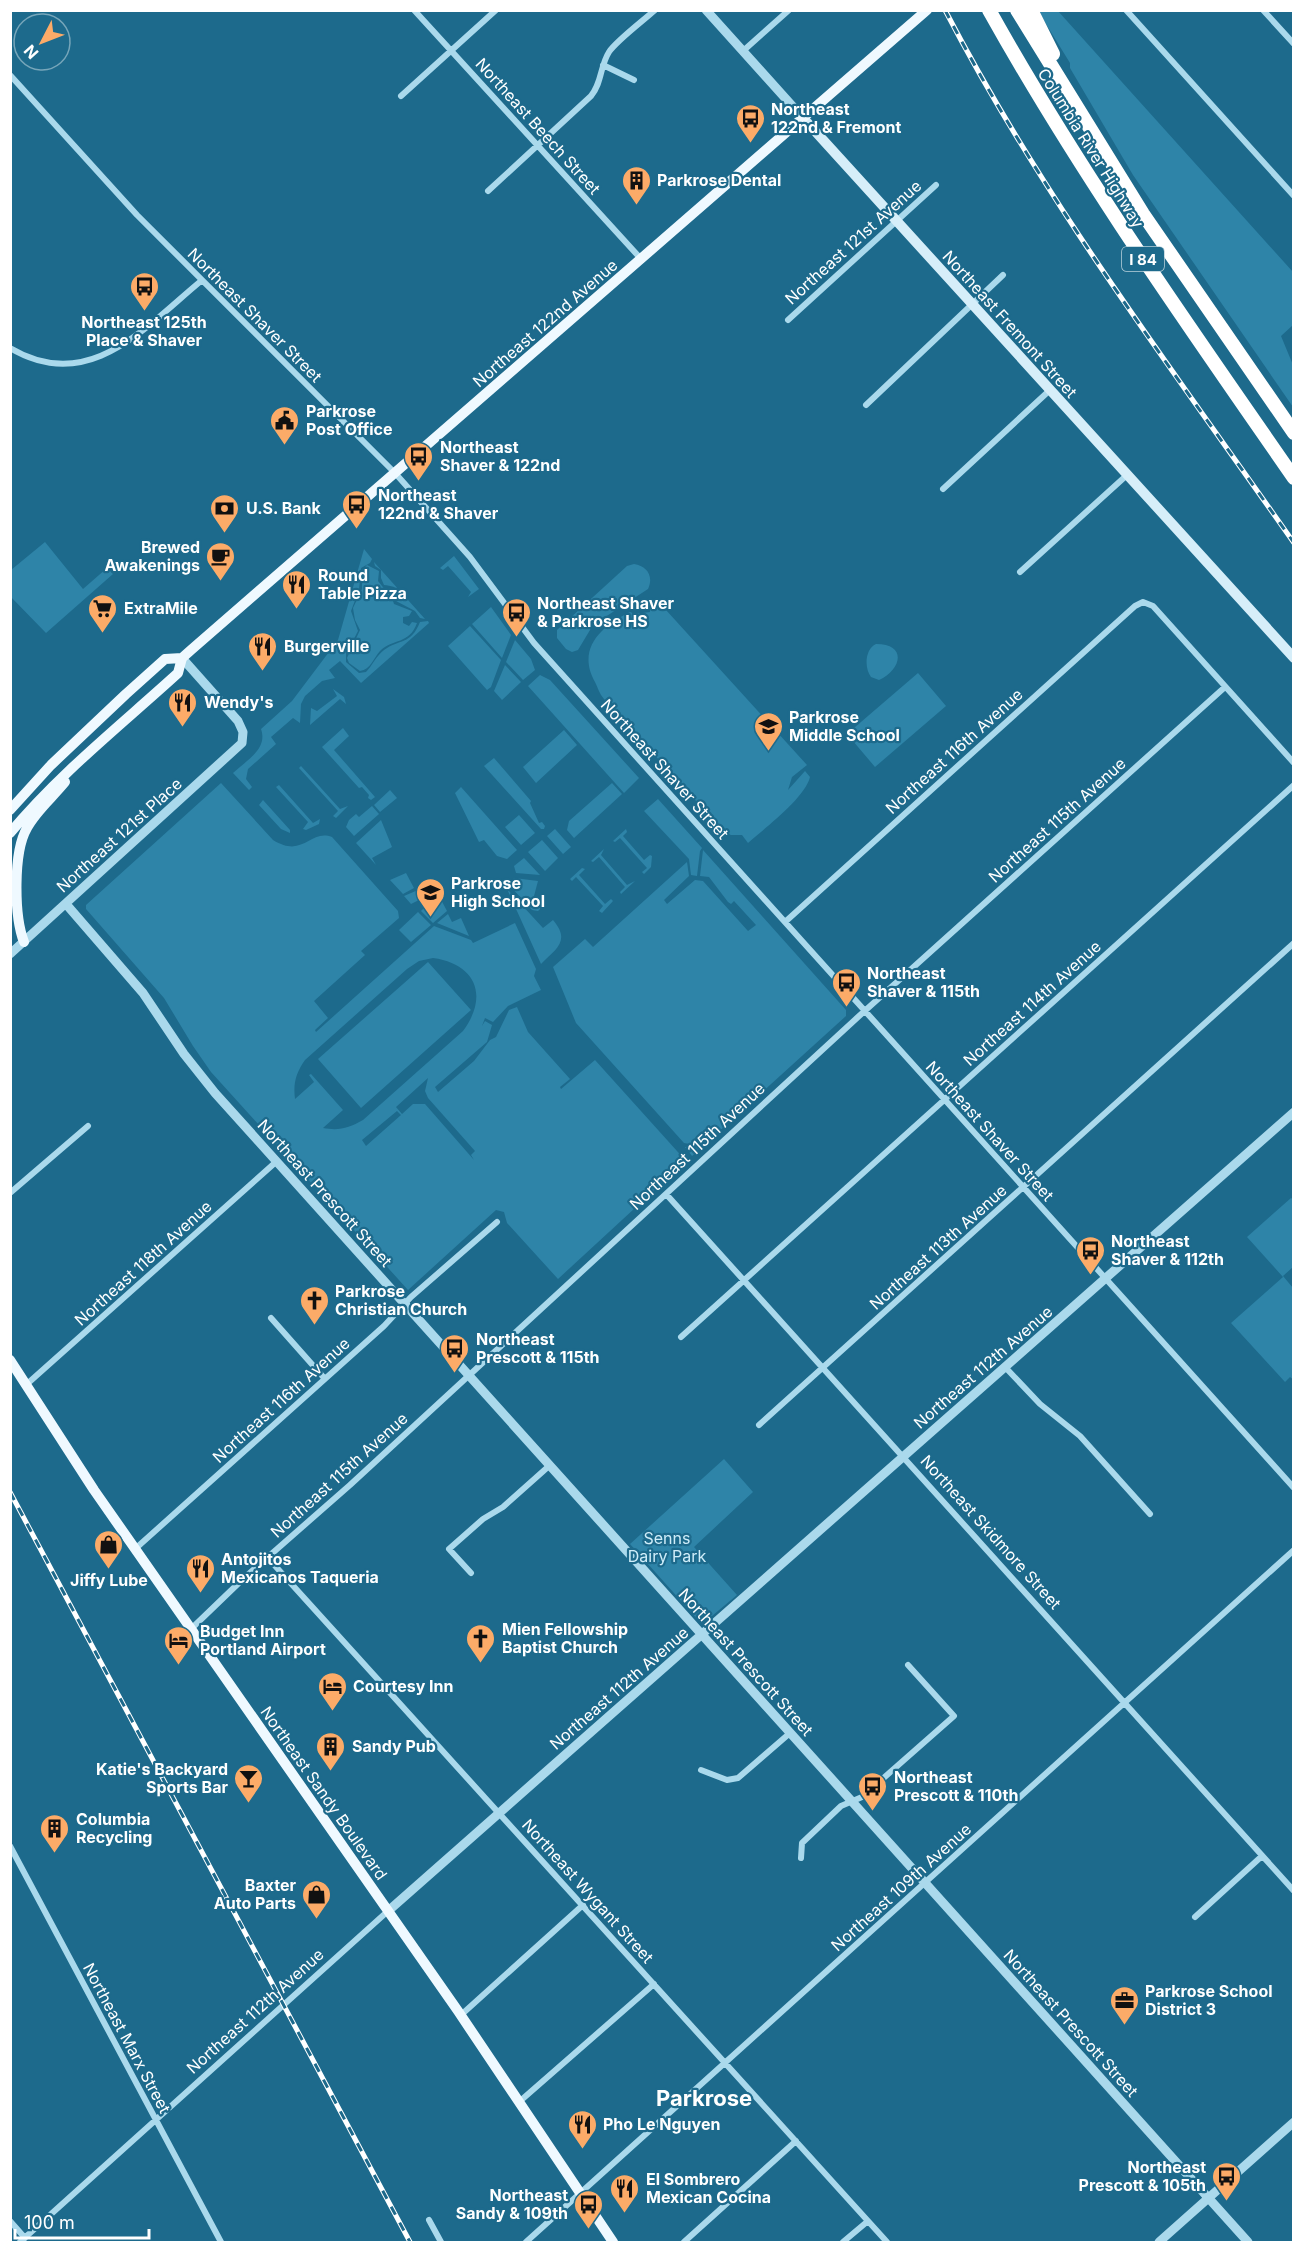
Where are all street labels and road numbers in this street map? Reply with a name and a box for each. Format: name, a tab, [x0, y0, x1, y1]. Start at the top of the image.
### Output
street label: Northeast Beech Street	[471, 54, 605, 198]
street label: Columbia River Highway	[1034, 65, 1148, 231]
street label: Northeast 121st Avenue	[781, 176, 925, 308]
street label: Northeast Shaver Street	[184, 244, 326, 386]
street label: Northeast Fremont Street	[939, 246, 1081, 402]
road number: I 84	[1122, 247, 1164, 271]
street label: Northeast 122nd Avenue	[469, 255, 621, 391]
street label: Northeast 116th Avenue	[881, 684, 1027, 818]
street label: Northeast Shaver Street	[597, 695, 733, 843]
street label: Northeast 115th Avenue	[984, 753, 1130, 887]
street label: Northeast 121st Place	[52, 773, 186, 897]
street label: Northeast 114th Avenue	[959, 936, 1105, 1070]
street label: Northeast Shaver Street	[922, 1057, 1058, 1205]
street label: Northeast 115th Avenue	[625, 1078, 769, 1214]
street label: Northeast Prescott Street	[254, 1115, 396, 1271]
street label: Northeast 113th Avenue	[865, 1180, 1011, 1314]
street label: Northeast 118th Avenue	[70, 1196, 216, 1330]
street label: Northeast 112th Avenue	[909, 1301, 1057, 1433]
street label: Northeast 116th Avenue	[208, 1333, 354, 1467]
street label: Northeast 115th Avenue	[266, 1408, 412, 1542]
street label: Northeast Skidmore Street	[917, 1451, 1065, 1613]
street label: Northeast Prescott Street	[675, 1584, 817, 1740]
street label: Northeast 112th Avenue	[545, 1622, 693, 1754]
street label: Northeast Sandy Boulevard	[256, 1702, 392, 1884]
street label: Northeast Wygant Street	[518, 1815, 658, 1967]
street label: Northeast 109th Avenue	[827, 1819, 975, 1955]
street label: Northeast 112th Avenue	[182, 1944, 328, 2078]
street label: Northeast Prescott Street	[1000, 1945, 1142, 2101]
street label: Northeast Marx Street	[79, 1959, 175, 2117]

